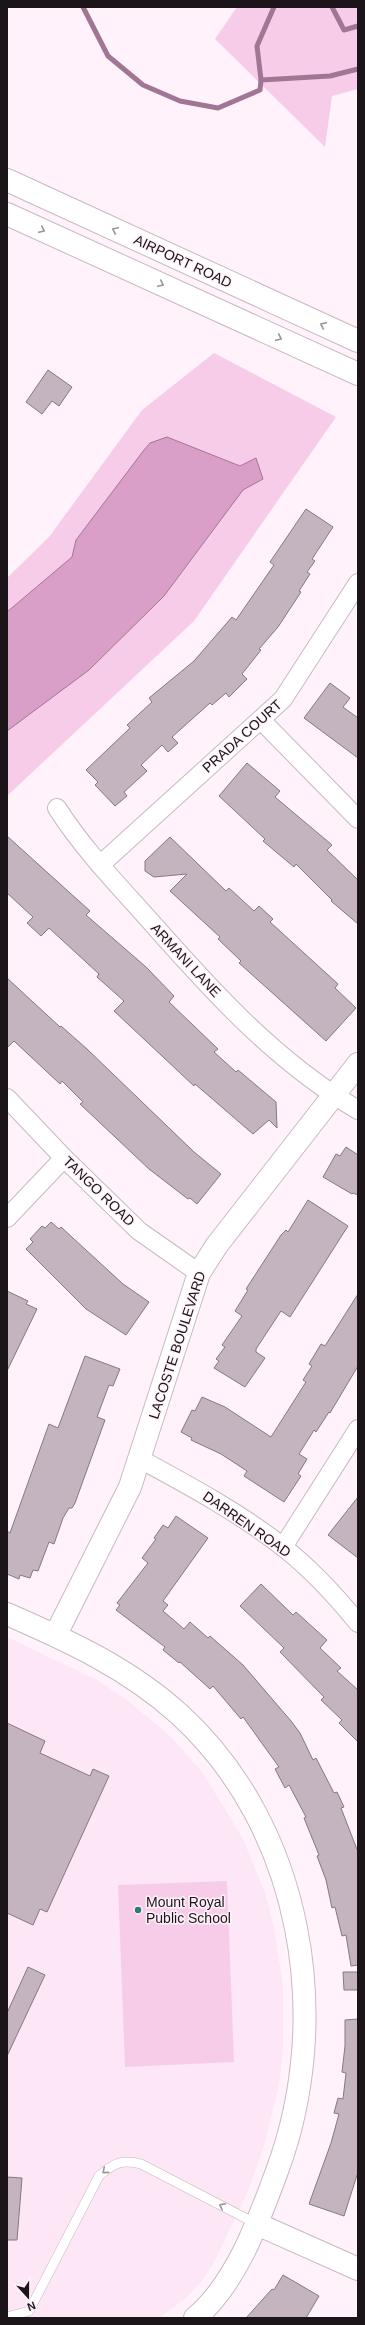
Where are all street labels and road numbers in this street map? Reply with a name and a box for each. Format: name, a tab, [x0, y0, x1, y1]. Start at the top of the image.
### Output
street label: AIRPORT ROAD	[132, 231, 234, 291]
street label: PRADA COURT	[199, 696, 285, 776]
street label: ARMANI LANE	[148, 920, 224, 1000]
street label: TANGO ROAD	[60, 1153, 138, 1229]
street label: LACOSTE BOULEVARD	[146, 1269, 208, 1421]
street label: DARREN ROAD	[200, 1488, 294, 1560]

